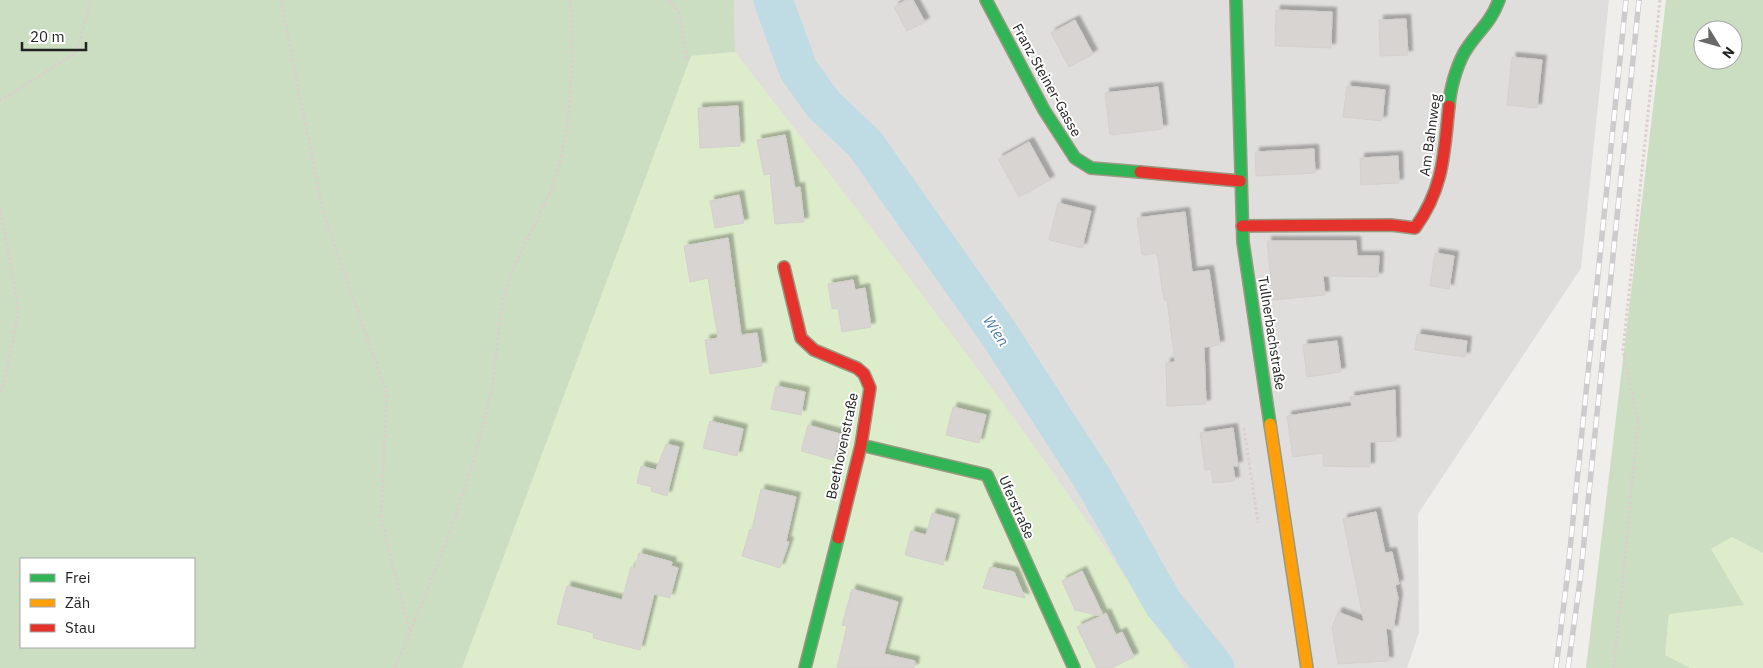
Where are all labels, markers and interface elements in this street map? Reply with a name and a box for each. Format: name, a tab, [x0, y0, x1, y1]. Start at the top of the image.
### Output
scale bar	[22, 20, 86, 52]
street label: Franz Steiner-Gasse	[1008, 20, 1086, 140]
north arrow	[1693, 20, 1743, 70]
text: 20 m	[30, 27, 65, 46]
text: N	[1718, 43, 1739, 62]
street label: Am Bahnweg	[1415, 92, 1445, 177]
street label: Tullnerbachstraße	[1254, 275, 1290, 392]
water label: Wien	[979, 312, 1014, 350]
street label: Beethovenstraße	[822, 391, 862, 501]
street label: Uferstraße	[995, 472, 1039, 542]
legend	[20, 558, 195, 648]
text: Frei	[65, 568, 91, 587]
text: Zäh	[65, 593, 90, 612]
text: Stau	[65, 618, 96, 637]

